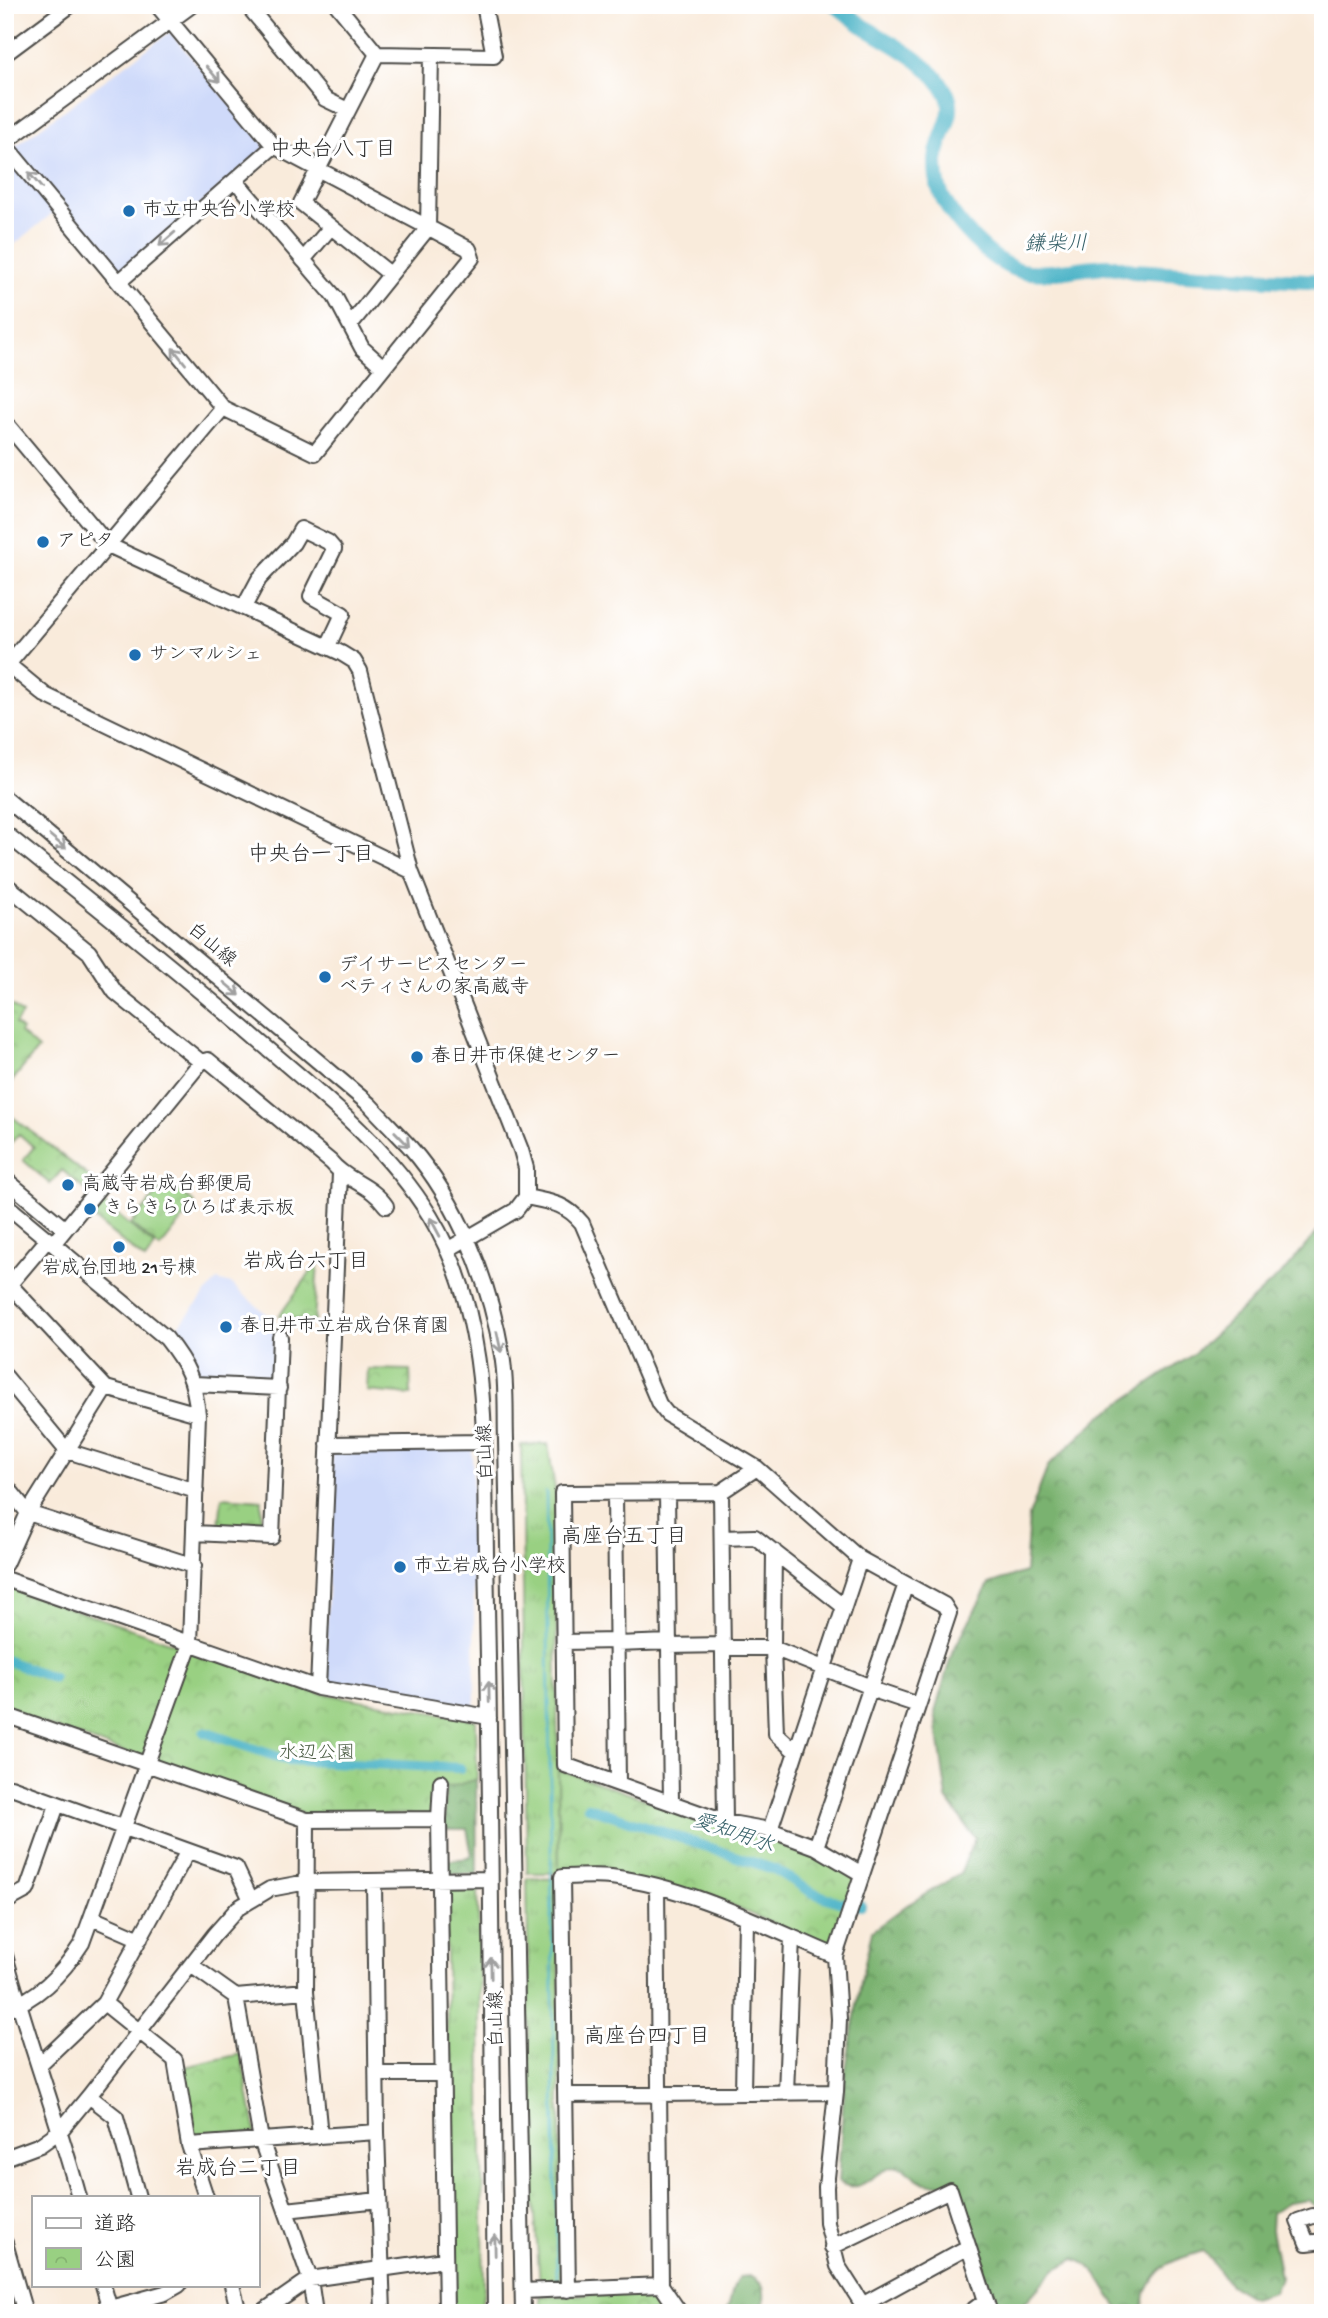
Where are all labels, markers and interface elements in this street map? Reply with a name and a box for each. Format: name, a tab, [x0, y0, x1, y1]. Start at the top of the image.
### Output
one-way arrow	[205, 65, 221, 83]
district label: 中央台八丁目	[270, 137, 396, 164]
one-way arrow	[27, 172, 42, 190]
place label: 市立中央台小学校	[143, 199, 295, 223]
marker: 市立中央台小学校	[121, 203, 137, 219]
one-way arrow	[158, 231, 176, 247]
water label: 鎌柴川	[1024, 232, 1088, 259]
one-way arrow	[172, 347, 187, 365]
place label: アピタ	[57, 531, 114, 554]
marker: アピタ	[35, 534, 51, 550]
place label: サンマルシェ	[149, 644, 263, 667]
marker: サンマルシェ	[127, 647, 143, 663]
one-way arrow	[48, 834, 66, 850]
district label: 中央台一丁目	[248, 842, 374, 869]
street label: 白山線	[182, 918, 241, 973]
place label: デイサービスセンター ベティさんの家高蔵寺	[339, 955, 529, 1000]
marker: デイサービスセンター ベティさんの家高蔵寺	[317, 969, 333, 985]
one-way arrow	[222, 981, 240, 997]
place label: 春日井市保健センター	[431, 1045, 620, 1069]
marker: 春日井市保健センター	[409, 1049, 425, 1065]
one-way arrow	[394, 1130, 411, 1147]
place label: 高蔵寺岩成台郵便局	[82, 1173, 253, 1197]
marker: 高蔵寺岩成台郵便局	[60, 1177, 76, 1193]
place label: きらきらひろば表示板	[104, 1197, 294, 1221]
marker: きらきらひろば表示板	[82, 1201, 98, 1217]
one-way arrow	[428, 1217, 442, 1238]
marker: 岩成台団地 21号棟	[111, 1239, 127, 1255]
district label: 岩成台六丁目	[243, 1250, 369, 1276]
place label: 岩成台団地 21号棟	[42, 1257, 196, 1281]
place label: 春日井市立岩成台保育園	[240, 1315, 449, 1339]
marker: 春日井市立岩成台保育園	[218, 1319, 234, 1335]
one-way arrow	[493, 1330, 507, 1353]
street label: 白山線	[474, 1423, 499, 1481]
district label: 高座台五丁目	[561, 1524, 687, 1551]
place label: 市立岩成台小学校	[414, 1555, 566, 1579]
marker: 市立岩成台小学校	[392, 1559, 408, 1575]
one-way arrow	[482, 1680, 495, 1703]
park label: 水辺公園	[279, 1743, 355, 1766]
water label: 愛知用水	[689, 1809, 777, 1860]
one-way arrow	[484, 1957, 498, 1980]
street label: 白山線	[485, 1990, 510, 2048]
district label: 高座台四丁目	[584, 2024, 710, 2051]
district label: 岩成台二丁目	[175, 2157, 301, 2183]
legend	[32, 2196, 259, 2286]
text: 道路	[94, 2213, 136, 2239]
one-way arrow	[488, 2233, 501, 2256]
text: 公園	[94, 2250, 136, 2275]

